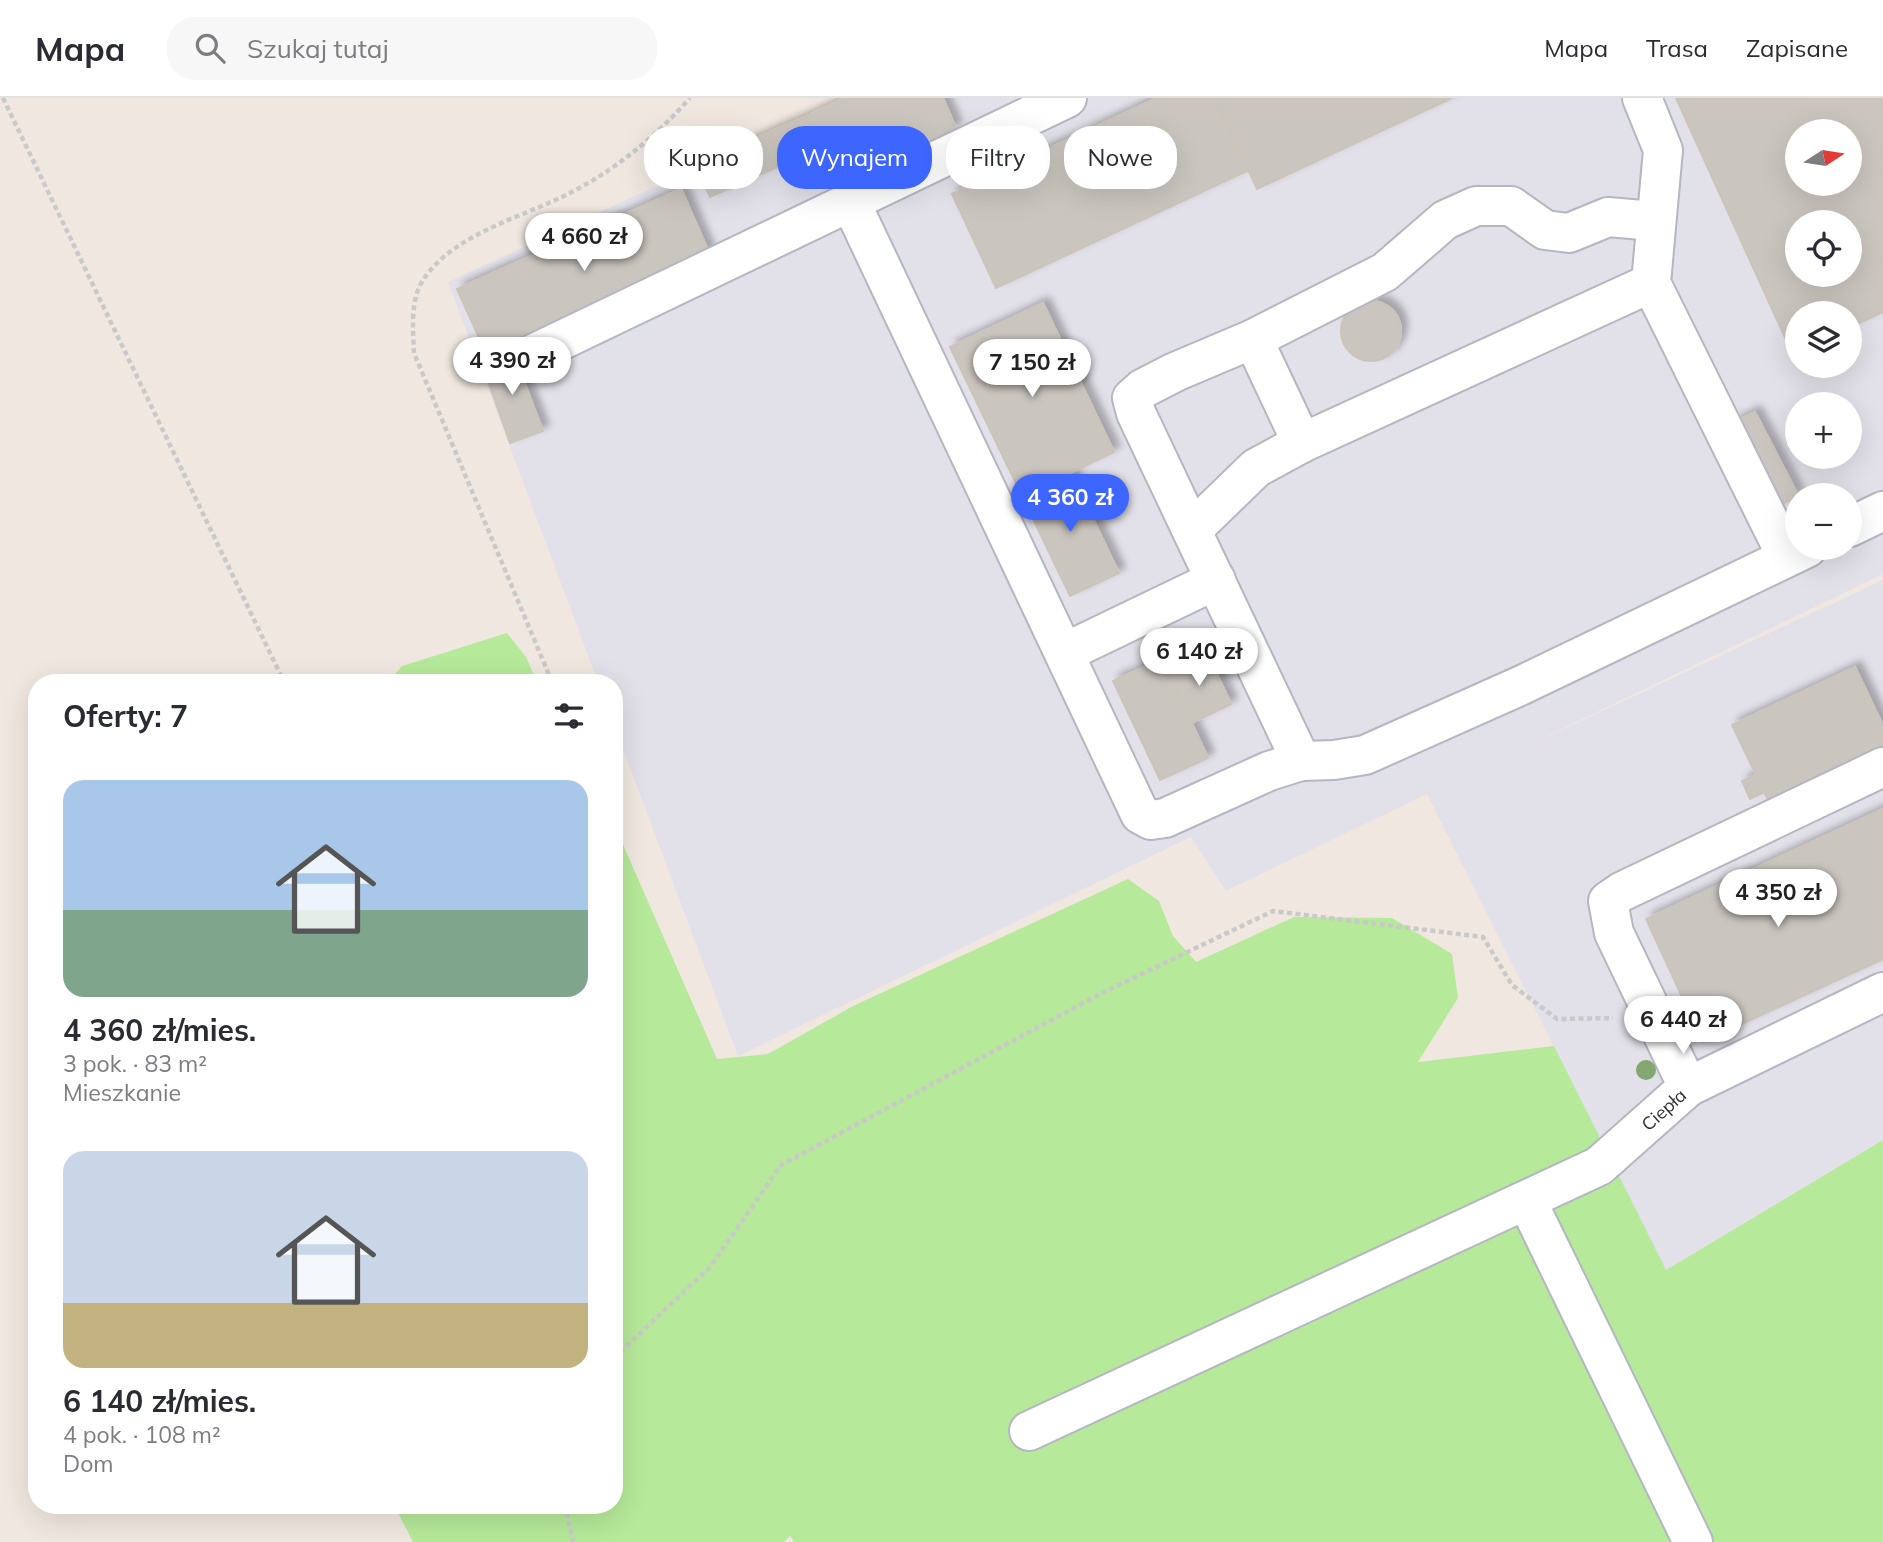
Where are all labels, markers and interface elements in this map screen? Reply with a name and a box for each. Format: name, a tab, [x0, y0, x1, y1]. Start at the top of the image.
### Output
search box	[167, 17, 657, 80]
text: Mapa	[35, 28, 125, 69]
icon: search	[191, 29, 229, 67]
text: Szukaj tutaj	[247, 32, 389, 65]
text: Mapa	[1544, 33, 1608, 63]
text: Trasa	[1646, 33, 1708, 63]
text: Zapisane	[1746, 33, 1848, 63]
north arrow	[1785, 119, 1862, 196]
map controls	[1785, 119, 1862, 560]
chip: Kupno	[644, 126, 763, 189]
chip: Wynajem	[777, 126, 932, 189]
chip: Filtry	[946, 126, 1050, 189]
chip: Nowe	[1064, 126, 1177, 189]
button: locate	[1785, 210, 1862, 287]
pin: 4 660 zł	[512, 214, 656, 273]
text: 4 660 zł	[541, 221, 627, 250]
button: layers	[1785, 301, 1862, 378]
pin: 4 390 zł	[440, 338, 584, 397]
pin: 7 150 zł	[960, 340, 1104, 399]
text: 4 390 zł	[469, 345, 555, 374]
text: 7 150 zł	[989, 347, 1075, 376]
button: +	[1785, 392, 1862, 469]
pin: 4 360 zł	[998, 474, 1142, 534]
text: 4 360 zł	[1027, 482, 1113, 511]
button: −	[1785, 483, 1862, 560]
pin: 6 140 zł	[1127, 628, 1271, 688]
text: 6 140 zł	[1156, 636, 1242, 665]
text: Oferty: 7	[63, 697, 188, 735]
icon: filters	[550, 697, 588, 735]
icon: home	[263, 826, 389, 952]
pin: 4 350 zł	[1706, 870, 1850, 929]
text: 4 350 zł	[1735, 877, 1821, 906]
pin: 6 440 zł	[1611, 996, 1755, 1056]
text: 6 440 zł	[1640, 1004, 1726, 1033]
text: 4 360 zł/mies.	[63, 1011, 256, 1049]
text: 3 pok. · 83 m²	[63, 1049, 207, 1078]
text: Mieszkanie	[63, 1078, 181, 1107]
street label: Ciepła	[1637, 1084, 1691, 1136]
icon: home	[263, 1197, 389, 1323]
text: 6 140 zł/mies.	[63, 1382, 256, 1420]
text: 4 pok. · 108 m²	[63, 1420, 221, 1449]
text: Dom	[63, 1449, 114, 1478]

